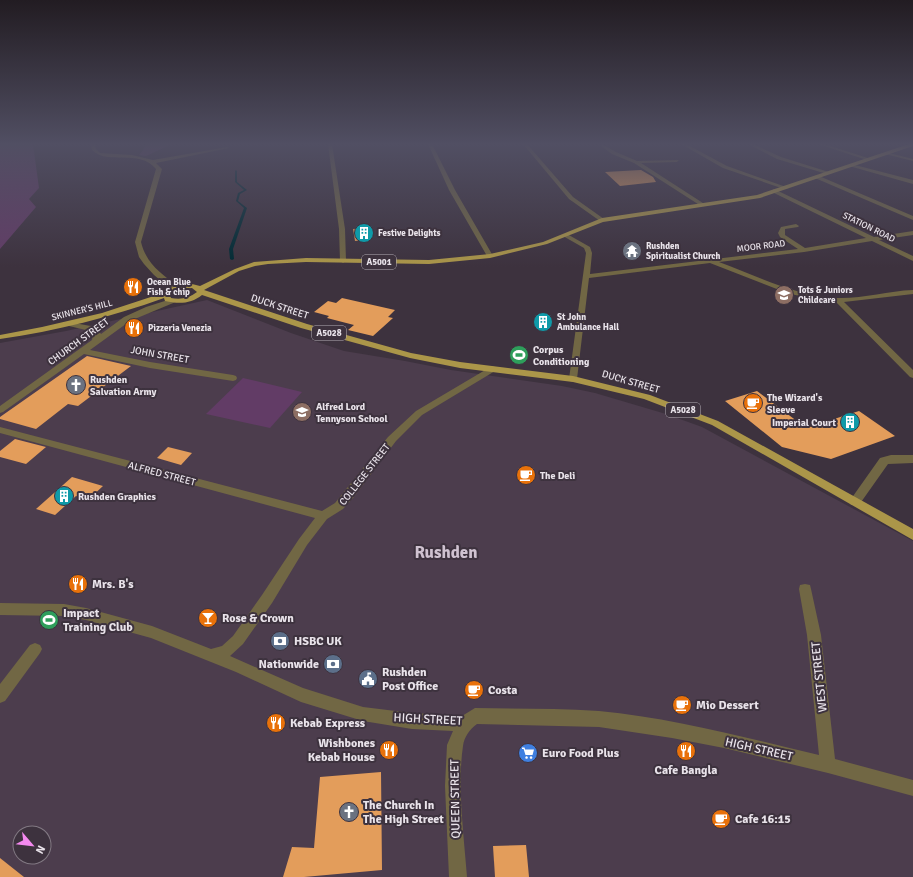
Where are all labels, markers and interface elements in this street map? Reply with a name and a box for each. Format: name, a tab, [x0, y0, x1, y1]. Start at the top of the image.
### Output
street label: STATION ROAD	[841, 210, 897, 245]
building icon: Festive Delights	[353, 222, 375, 244]
place label: Festive Delights	[378, 228, 441, 239]
street label: MOOR ROAD	[736, 238, 786, 255]
temple icon: Rushden Spiritualist Church	[621, 240, 643, 262]
place label: Rushden Spiritualist Church	[646, 241, 721, 262]
road number: A5001	[362, 255, 396, 269]
restaurant icon: Ocean Blue Fish & chip	[122, 276, 144, 298]
place label: Ocean Blue Fish & chip	[147, 277, 191, 298]
school or university icon: Tots & Juniors Childcare	[773, 284, 795, 306]
place label: Tots & Juniors Childcare	[798, 285, 853, 306]
street label: DUCK STREET	[249, 292, 310, 322]
street label: SKINNER'S HILL	[50, 297, 114, 323]
building icon: St John Ambulance Hall	[532, 311, 554, 333]
place label: St John Ambulance Hall	[557, 312, 619, 333]
street label: CHURCH STREET	[46, 316, 112, 368]
restaurant icon: Pizzeria Venezia	[123, 317, 145, 339]
place label: Pizzeria Venezia	[148, 323, 212, 334]
road number: A5028	[312, 326, 346, 340]
street label: JOHN STREET	[130, 344, 190, 366]
sports icon: Corpus Conditioning	[508, 344, 530, 366]
place label: Corpus Conditioning	[533, 344, 590, 368]
street label: DUCK STREET	[600, 368, 661, 396]
church icon: Rushden Salvation Army	[65, 374, 87, 396]
place label: Rushden Salvation Army	[90, 374, 157, 398]
cafe icon: The Wizard's Sleeve	[742, 392, 764, 414]
place label: The Wizard's Sleeve	[767, 392, 823, 416]
school or university icon: Alfred Lord Tennyson School	[291, 401, 313, 423]
place label: Alfred Lord Tennyson School	[316, 401, 388, 425]
road number: A5028	[666, 403, 700, 417]
building icon: Imperial Court	[839, 411, 861, 433]
place label: Imperial Court	[772, 417, 836, 429]
street label: COLLEGE STREET	[337, 441, 393, 508]
street label: ALFRED STREET	[127, 459, 197, 489]
cafe icon: The Deli	[515, 464, 537, 486]
place label: The Deli	[540, 470, 575, 482]
building icon: Rushden Graphics	[53, 485, 75, 507]
place label: Rushden Graphics	[78, 491, 156, 503]
district label: Rushden	[414, 542, 478, 563]
restaurant icon: Mrs. B's	[67, 573, 89, 595]
place label: Mrs. B's	[92, 577, 134, 592]
place label: Impact Training Club	[63, 606, 133, 635]
bar icon: Rose & Crown	[197, 607, 219, 629]
sports icon: Impact Training Club	[38, 609, 60, 631]
place label: Rose & Crown	[222, 611, 294, 626]
bank icon: HSBC UK	[269, 630, 291, 652]
place label: HSBC UK	[294, 634, 342, 649]
street label: WEST STREET	[808, 641, 831, 713]
bank icon: Nationwide	[322, 653, 344, 675]
place label: Nationwide	[258, 657, 319, 672]
place label: Rushden Post Office	[382, 665, 438, 694]
public building icon: Rushden Post Office	[357, 668, 379, 690]
cafe icon: Costa	[463, 679, 485, 701]
place label: Costa	[488, 683, 517, 698]
cafe icon: Mio Dessert	[671, 694, 693, 716]
place label: Mio Dessert	[696, 698, 759, 713]
street label: HIGH STREET	[393, 710, 463, 729]
restaurant icon: Kebab Express	[265, 712, 287, 734]
place label: Kebab Express	[290, 716, 366, 731]
street label: HIGH STREET	[724, 734, 794, 765]
place label: Wishbones Kebab House	[308, 736, 376, 765]
restaurant icon: Wishbones Kebab House	[378, 739, 400, 761]
restaurant icon: Cafe Bangla	[675, 740, 697, 762]
supermarket icon: Euro Food Plus	[517, 742, 539, 764]
place label: Euro Food Plus	[542, 746, 620, 761]
street label: QUEEN STREET	[447, 759, 464, 839]
place label: Cafe Bangla	[655, 763, 717, 778]
place label: The Church In The High Street	[363, 798, 444, 827]
church icon: The Church In The High Street	[338, 801, 360, 823]
cafe icon: Cafe 16:15	[710, 808, 732, 830]
place label: Cafe 16:15	[735, 812, 791, 827]
north arrow	[12, 825, 52, 865]
text: N	[33, 843, 48, 856]

